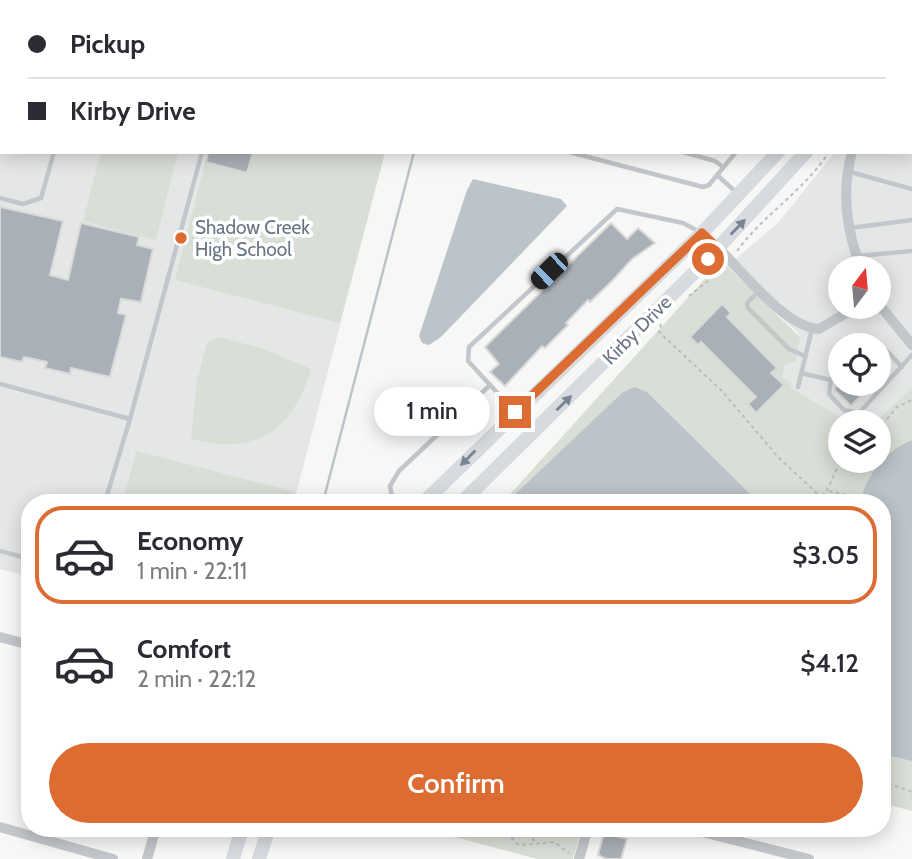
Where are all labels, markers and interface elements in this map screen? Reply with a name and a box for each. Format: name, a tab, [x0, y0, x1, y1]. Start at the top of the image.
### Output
text: Pickup	[70, 28, 145, 60]
text: Kirby Drive	[70, 95, 196, 127]
place label: Shadow Creek High School	[195, 216, 310, 261]
one-way arrow	[730, 219, 746, 236]
marker: Shadow Creek High School	[173, 230, 189, 246]
route start	[692, 243, 724, 275]
car	[527, 249, 572, 293]
north arrow	[828, 256, 891, 318]
map controls	[828, 256, 891, 473]
street label: Kirby Drive	[598, 291, 676, 369]
button: locate	[828, 333, 891, 396]
callout: 1 min	[375, 388, 490, 436]
route end	[499, 396, 531, 428]
one-way arrow	[555, 396, 572, 412]
text: 1 min	[406, 397, 458, 425]
button: layers	[828, 410, 891, 473]
one-way arrow	[460, 449, 476, 466]
icon: car	[53, 524, 116, 587]
text: Economy	[137, 525, 243, 557]
text: $3.05	[792, 539, 859, 571]
text: 1 min · 22:11	[137, 557, 247, 585]
icon: car	[53, 632, 116, 695]
text: Comfort	[137, 633, 231, 665]
text: $4.12	[800, 647, 859, 679]
text: 2 min · 22:12	[137, 665, 256, 693]
button: Confirm	[49, 743, 863, 823]

